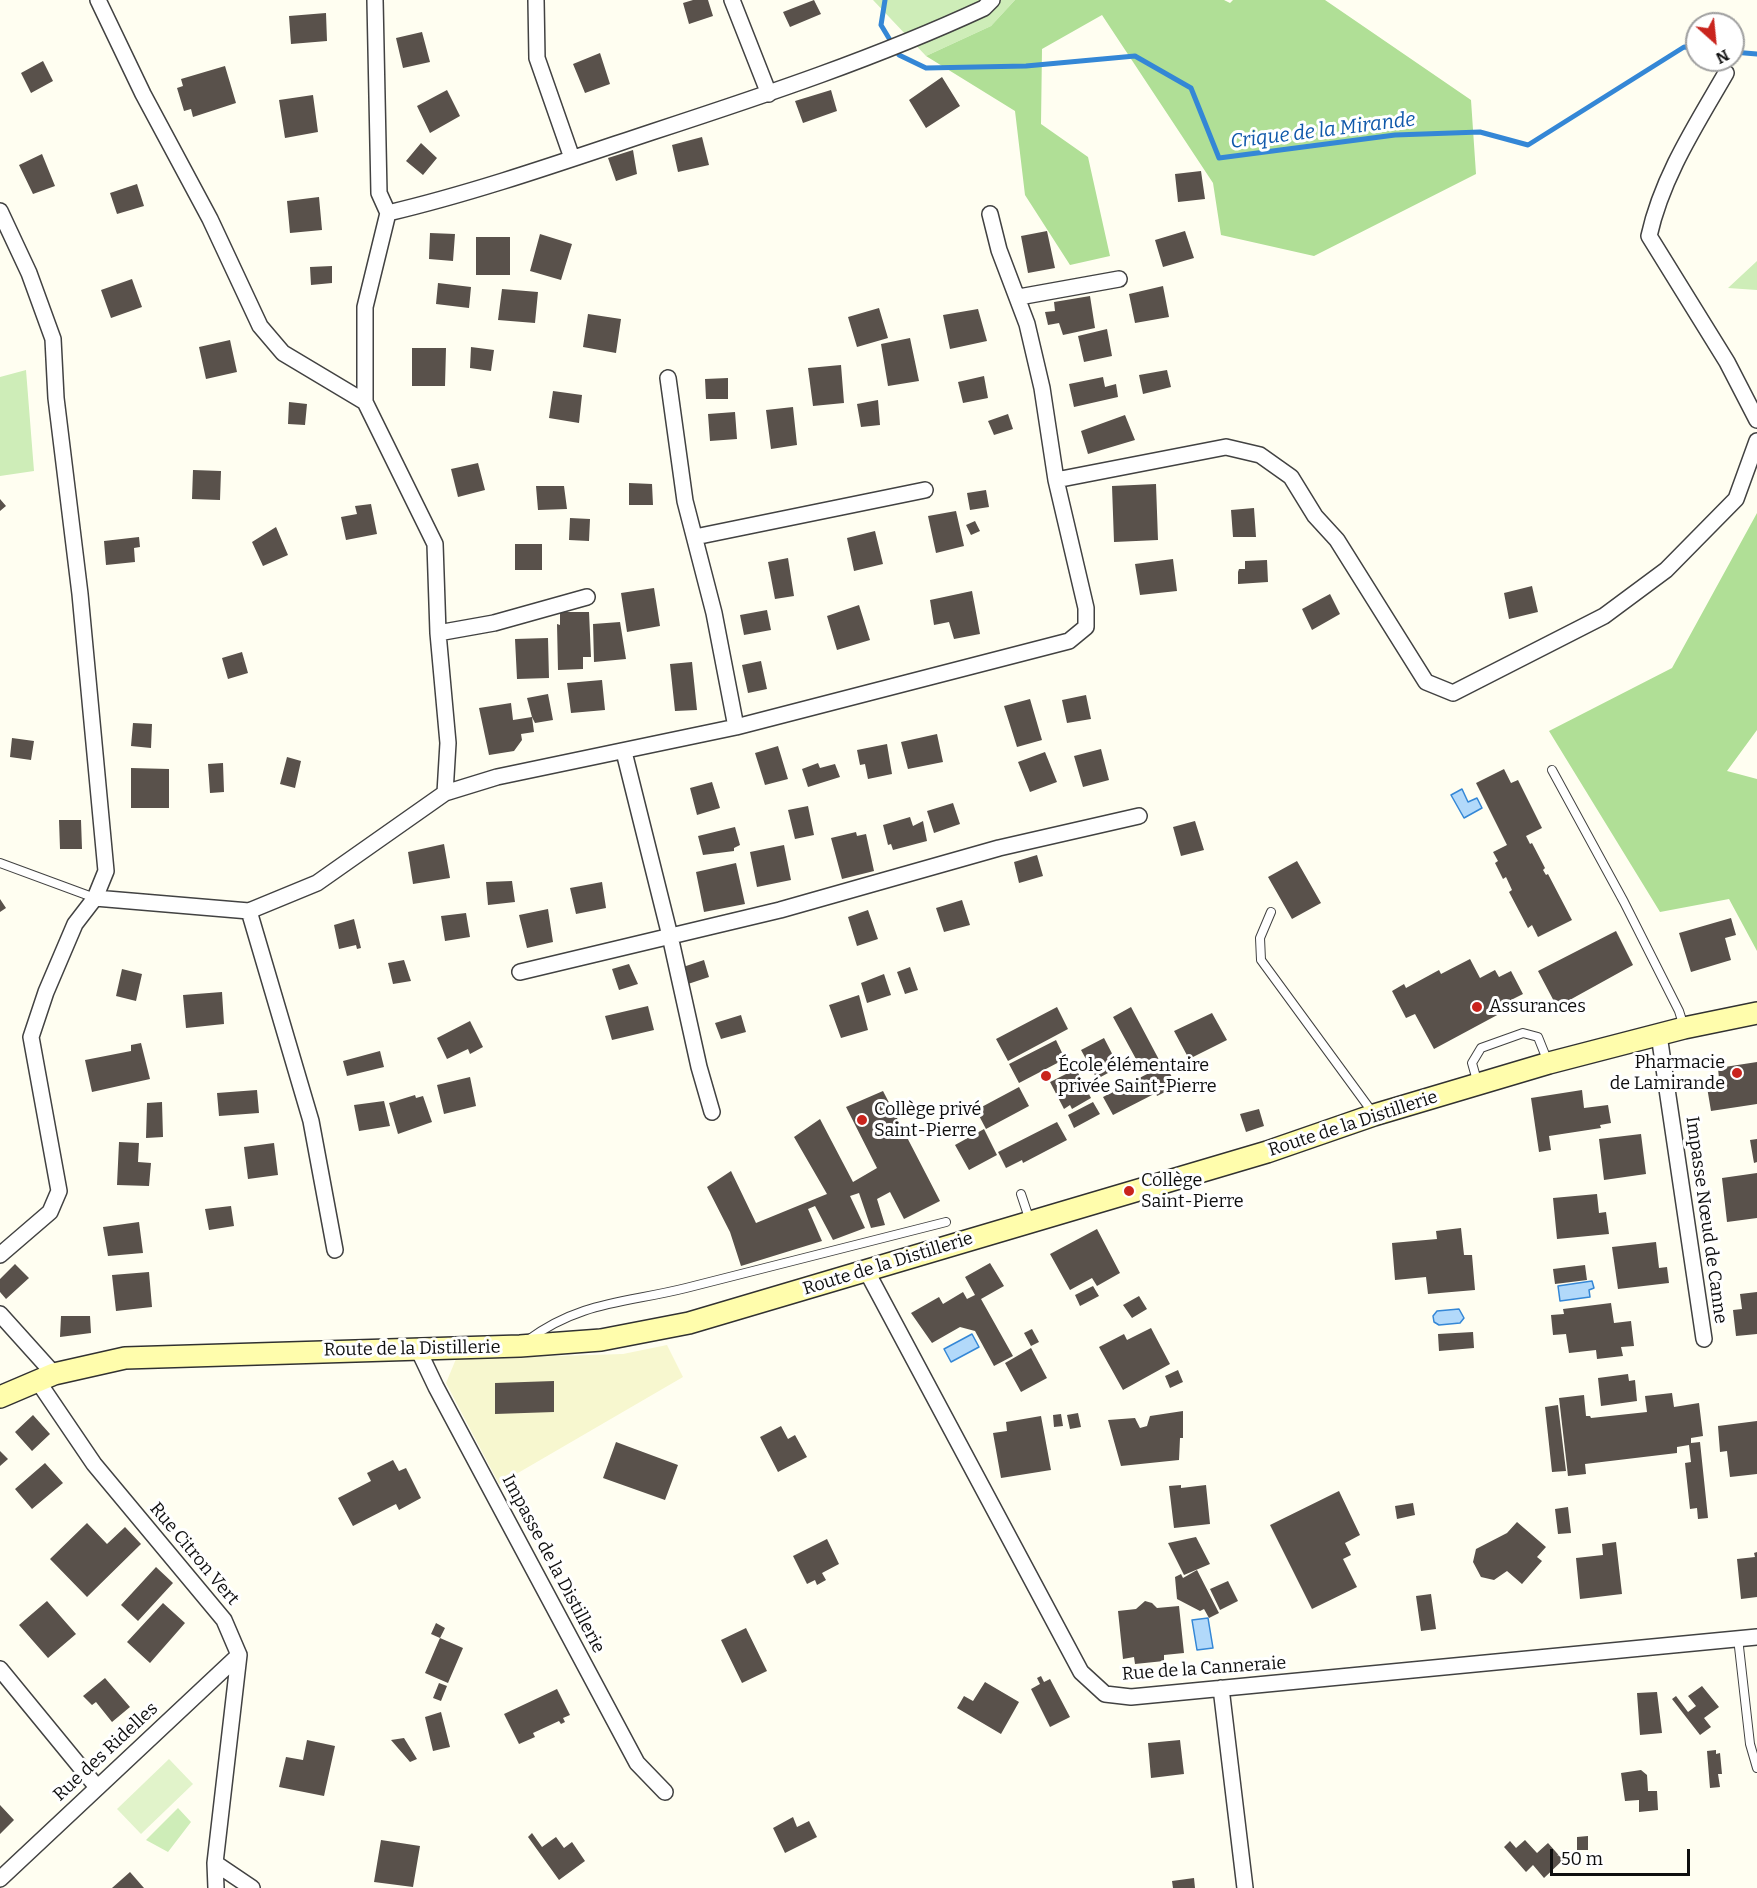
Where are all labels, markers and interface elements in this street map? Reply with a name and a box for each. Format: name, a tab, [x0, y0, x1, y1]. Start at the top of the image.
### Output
north arrow	[1685, 12, 1745, 72]
text: N	[1713, 45, 1732, 68]
water label: Crique de la Mirande	[1229, 108, 1417, 154]
place label: Assurances	[1489, 996, 1586, 1018]
marker: Assurances	[1470, 1000, 1484, 1014]
place label: Pharmacie de Lamirande	[1610, 1052, 1725, 1094]
place label: École élémentaire privée Saint-Pierre	[1058, 1055, 1217, 1098]
marker: Pharmacie de Lamirande	[1730, 1066, 1744, 1080]
marker: École élémentaire privée Saint-Pierre	[1039, 1069, 1053, 1083]
street label: Route de la Distillerie	[1266, 1086, 1440, 1162]
place label: Collège privé Saint-Pierre	[874, 1099, 981, 1142]
marker: Collège privé Saint-Pierre	[855, 1113, 869, 1127]
street label: Impasse Nœud de Canne	[1681, 1115, 1731, 1325]
place label: Collège Saint-Pierre	[1141, 1170, 1244, 1212]
marker: Collège Saint-Pierre	[1122, 1184, 1136, 1198]
street label: Route de la Distillerie	[800, 1228, 976, 1300]
street label: Route de la Distillerie	[323, 1337, 501, 1361]
street label: Impasse de la Distillerie	[497, 1471, 609, 1657]
street label: Rue Citron Vert	[145, 1498, 243, 1610]
street label: Rue de la Canneraie	[1121, 1652, 1287, 1686]
street label: Rue des Ridelles	[49, 1698, 163, 1806]
scale bar	[1553, 1837, 1692, 1875]
text: 50 m	[1561, 1848, 1603, 1870]

